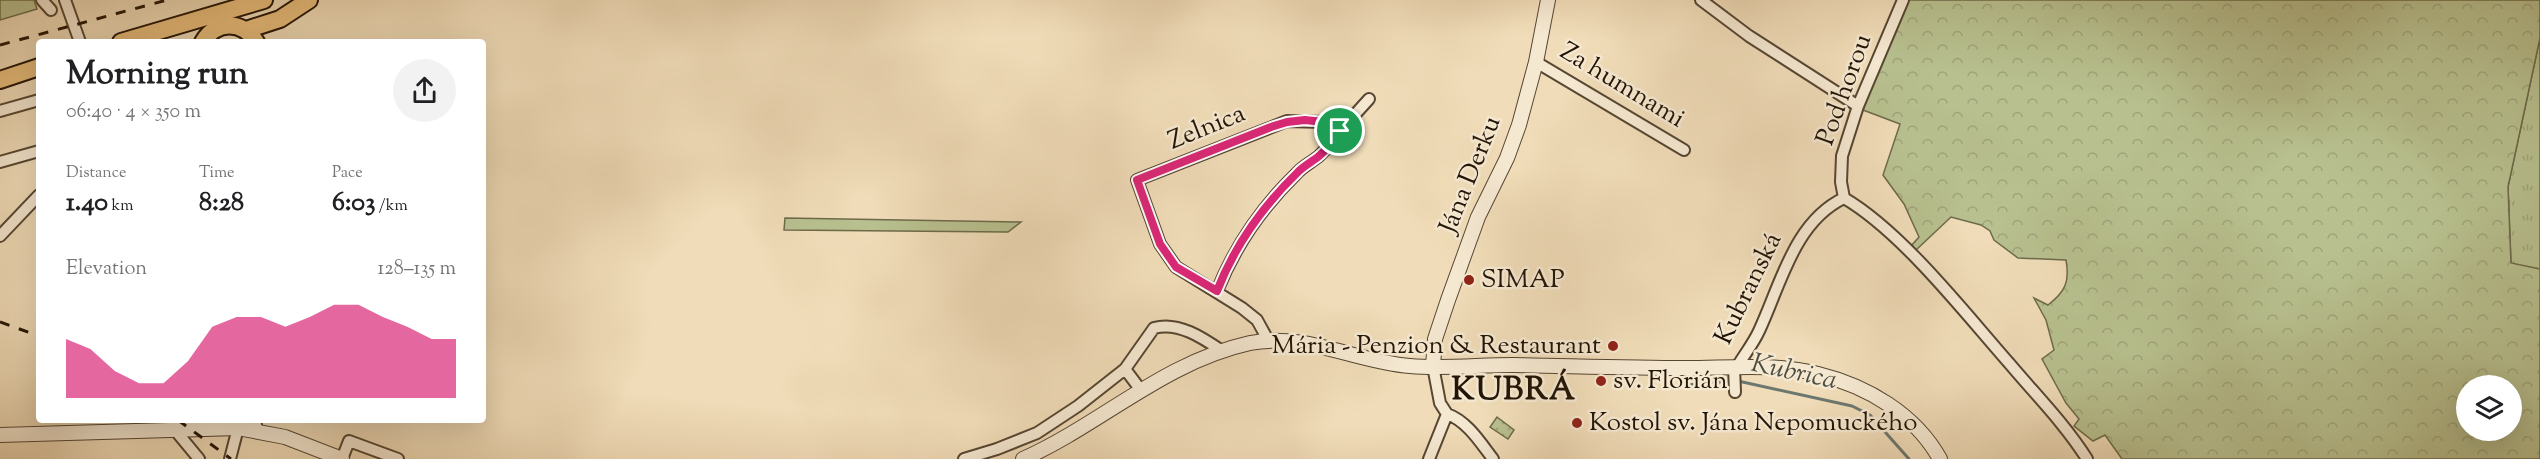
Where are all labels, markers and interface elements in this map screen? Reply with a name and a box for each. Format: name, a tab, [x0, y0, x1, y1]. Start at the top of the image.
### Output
street label: Pod horou	[1808, 29, 1882, 151]
street label: Za humnami	[1553, 34, 1691, 138]
text: Morning run	[66, 51, 248, 99]
button: share	[393, 59, 456, 122]
street label: Zelnica	[1163, 96, 1251, 160]
text: 06:40 · 4 × 350 m	[66, 98, 201, 127]
pin	[1314, 105, 1365, 156]
street label: Jána Derku	[1430, 111, 1511, 241]
icon: arrive	[1323, 114, 1356, 147]
text: Distance	[66, 162, 126, 185]
text: Time	[199, 162, 235, 185]
text: Pace	[332, 162, 363, 185]
text: 1.40	[66, 185, 108, 222]
text: 8:28	[199, 185, 244, 222]
text: 6:03	[332, 185, 375, 222]
text: km	[108, 195, 133, 218]
text: /km	[375, 195, 408, 218]
street label: Kubranská	[1706, 227, 1792, 351]
text: Elevation	[66, 255, 147, 284]
text: 128–135 m	[378, 255, 456, 284]
place label: SIMAP	[1481, 262, 1565, 299]
marker: SIMAP	[1462, 273, 1476, 287]
place label: Mária - Penzion & Restaurant	[1272, 328, 1601, 365]
marker: Mária - Penzion & Restaurant	[1606, 339, 1620, 353]
water label: Kubrica	[1747, 345, 1841, 401]
place label: sv. Florián	[1613, 363, 1728, 400]
district label: KUBRÁ	[1451, 368, 1577, 414]
marker: sv. Florián	[1594, 374, 1608, 388]
map controls	[2456, 375, 2522, 441]
button: layers	[2456, 375, 2522, 441]
place label: Kostol sv. Jána Nepomuckého	[1589, 405, 1917, 442]
marker: Kostol sv. Jána Nepomuckého	[1570, 416, 1584, 430]

